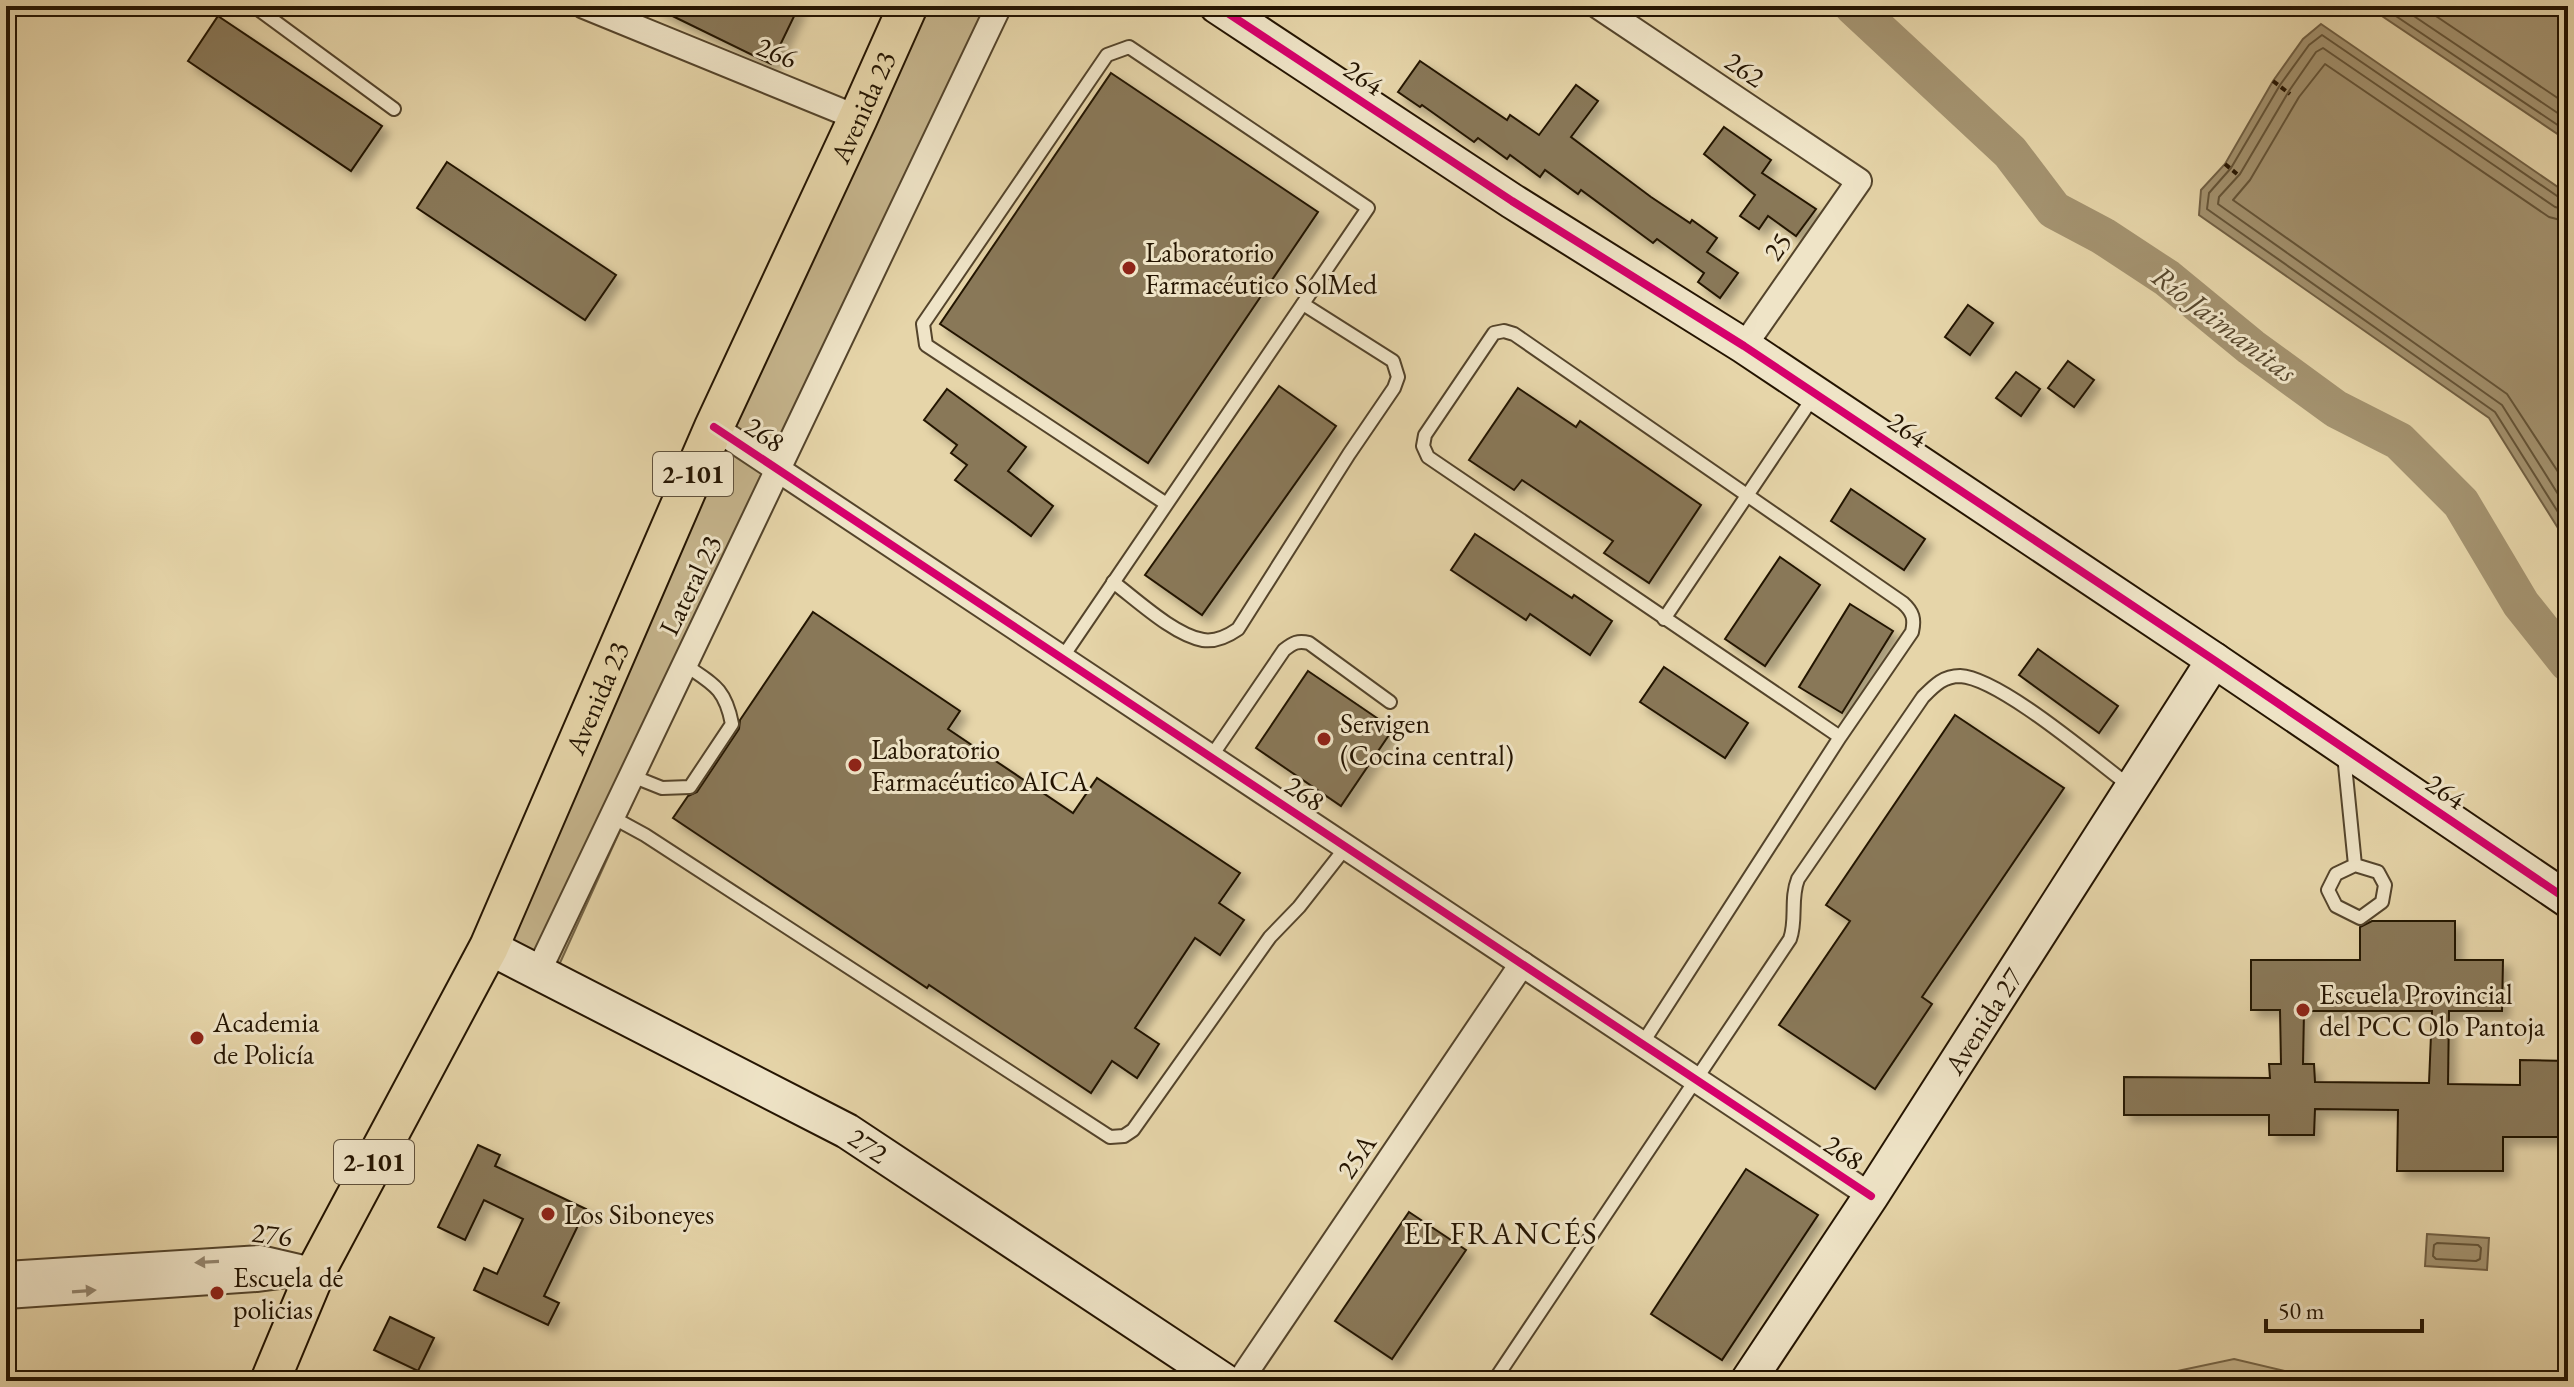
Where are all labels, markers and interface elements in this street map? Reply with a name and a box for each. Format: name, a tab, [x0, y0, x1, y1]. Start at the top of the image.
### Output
street label: 266	[752, 28, 802, 76]
street label: 262	[1718, 43, 1772, 96]
street label: Avenida 23	[821, 45, 904, 170]
street label: 264	[1337, 51, 1391, 104]
street label: 25	[1755, 225, 1799, 267]
place label: Laboratorio Farmacéutico SolMed	[1145, 234, 1378, 302]
water label: Río Jaimanitas	[2144, 256, 2305, 391]
marker: Laboratorio Farmacéutico SolMed	[1120, 259, 1138, 277]
street label: 264	[1881, 403, 1935, 456]
street label: 268	[738, 408, 792, 460]
road number: 2-101	[653, 452, 733, 496]
street label: Lateral 23	[650, 529, 730, 641]
street label: Avenida 23	[556, 636, 637, 761]
place label: Servigen (Cocina central)	[1340, 705, 1514, 773]
marker: Servigen (Cocina central)	[1315, 730, 1333, 748]
place label: Laboratorio Farmacéutico AICA	[871, 731, 1089, 799]
marker: Laboratorio Farmacéutico AICA	[846, 756, 864, 774]
street label: 264	[2419, 765, 2473, 818]
street label: 268	[1278, 767, 1332, 819]
street label: Avenida 27	[1935, 960, 2031, 1082]
place label: Escuela Provincial del PCC Olo Pantoja	[2319, 976, 2546, 1044]
marker: Escuela Provincial del PCC Olo Pantoja	[2294, 1001, 2312, 1019]
place label: Academia de Policía	[212, 1004, 320, 1072]
marker: Academia de Policía	[188, 1029, 206, 1047]
street label: 272	[841, 1119, 895, 1172]
street label: 25A	[1328, 1126, 1384, 1185]
street label: 268	[1817, 1126, 1871, 1178]
road number: 2-101	[334, 1140, 414, 1184]
place label: Los Siboneyes	[564, 1196, 714, 1232]
marker: Los Siboneyes	[539, 1205, 557, 1223]
street label: 276	[250, 1214, 294, 1254]
district label: EL FRANCÉS	[1403, 1214, 1599, 1253]
one-way arrow	[194, 1255, 219, 1268]
place label: Escuela de policias	[233, 1259, 344, 1327]
scale bar	[2266, 1283, 2422, 1333]
one-way arrow	[72, 1284, 97, 1297]
marker: Escuela de policias	[208, 1284, 226, 1302]
text: 50 m	[2278, 1295, 2325, 1326]

